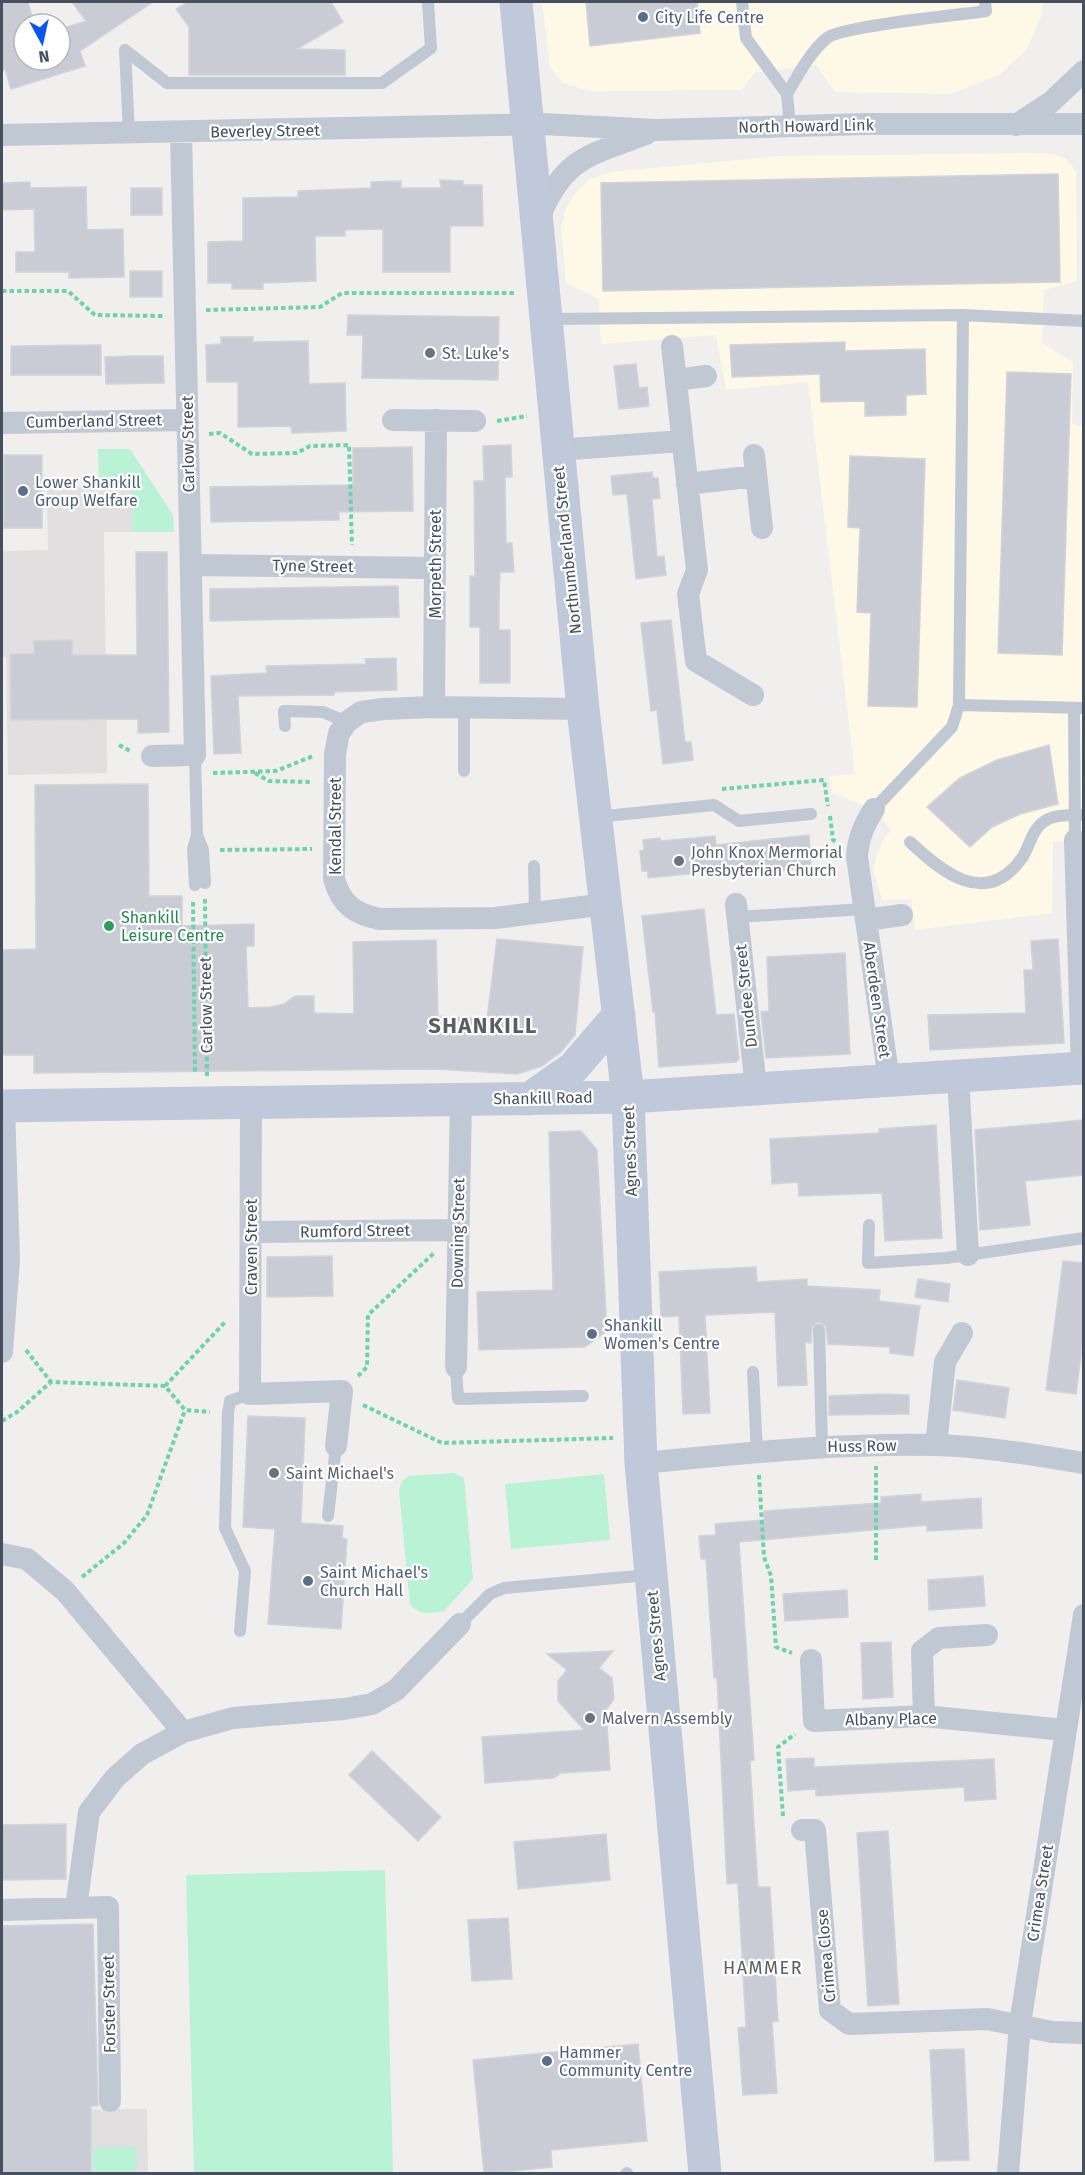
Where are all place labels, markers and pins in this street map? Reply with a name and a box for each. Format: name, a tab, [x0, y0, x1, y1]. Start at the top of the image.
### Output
place label: City Life Centre	[655, 8, 764, 27]
marker: City Life Centre	[636, 10, 650, 24]
place label: St. Luke's	[442, 344, 509, 363]
marker: St. Luke's	[423, 346, 437, 360]
place label: Lower Shankill Group Welfare	[35, 473, 141, 510]
marker: Lower Shankill Group Welfare	[16, 484, 30, 498]
place label: John Knox Mermorial Presbyterian Church	[691, 843, 843, 880]
marker: John Knox Mermorial Presbyterian Church	[672, 854, 686, 868]
place label: Shankill Leisure Centre	[121, 908, 224, 945]
marker: Shankill Leisure Centre	[102, 919, 116, 933]
place label: Shankill Women's Centre	[604, 1316, 720, 1353]
marker: Shankill Women's Centre	[585, 1327, 599, 1341]
place label: Saint Michael's	[286, 1464, 394, 1483]
marker: Saint Michael's	[267, 1466, 281, 1480]
place label: Saint Michael's Church Hall	[320, 1563, 428, 1600]
marker: Saint Michael's Church Hall	[301, 1574, 315, 1588]
place label: Malvern Assembly	[602, 1709, 732, 1728]
marker: Malvern Assembly	[583, 1711, 597, 1725]
place label: Hammer Community Centre	[559, 2043, 692, 2080]
marker: Hammer Community Centre	[540, 2054, 554, 2068]

